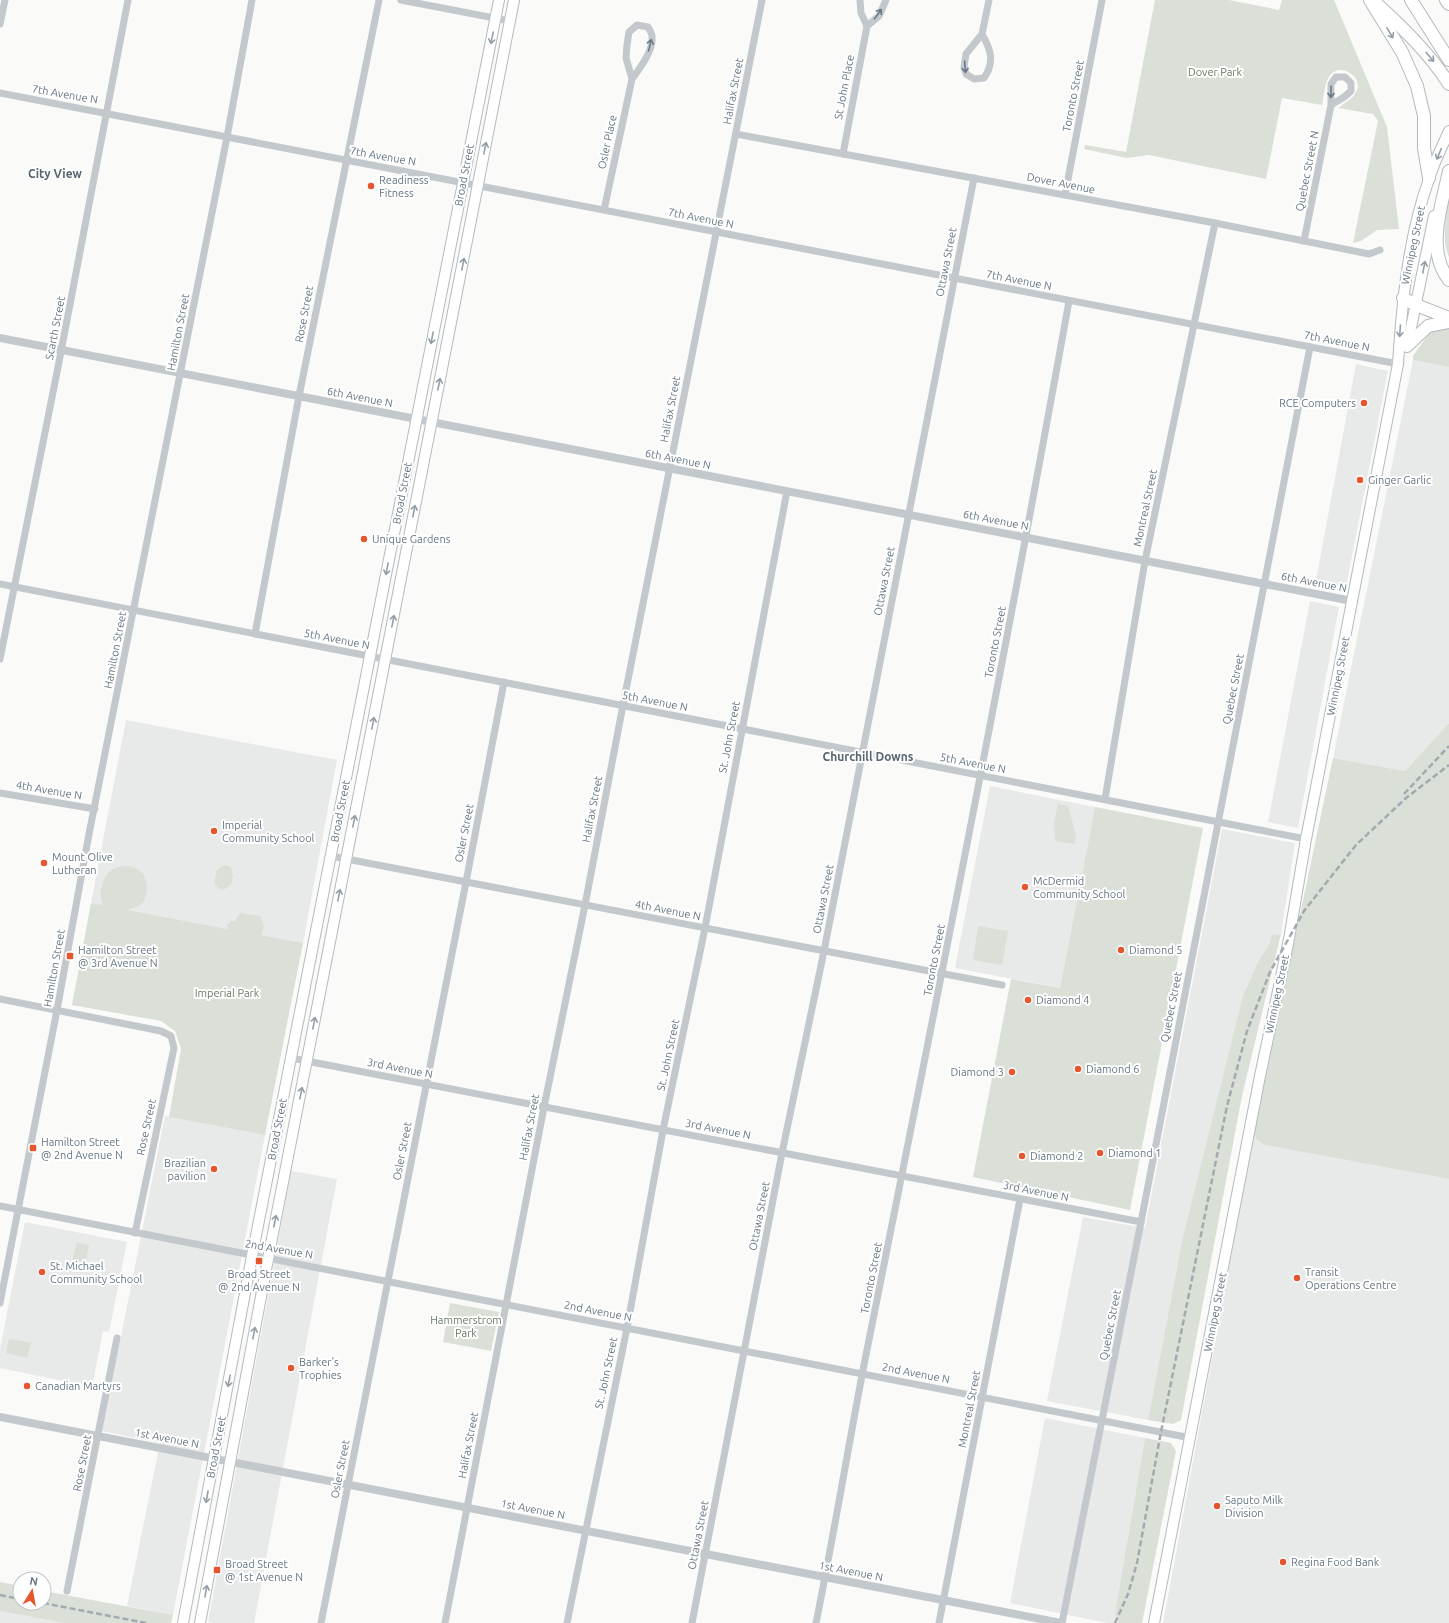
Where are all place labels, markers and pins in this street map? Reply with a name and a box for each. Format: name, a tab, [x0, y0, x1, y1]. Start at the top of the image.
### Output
place label: Readiness Fitness	[379, 174, 429, 199]
marker: Readiness Fitness	[366, 181, 376, 191]
place label: RCE Computers	[1279, 397, 1356, 409]
marker: RCE Computers	[1359, 398, 1369, 408]
place label: Ginger Garlic	[1368, 474, 1431, 486]
marker: Ginger Garlic	[1355, 475, 1365, 485]
place label: Unique Gardens	[372, 533, 451, 545]
marker: Unique Gardens	[359, 534, 369, 544]
place label: Imperial Community School	[222, 819, 315, 844]
marker: Imperial Community School	[209, 826, 219, 836]
place label: Mount Olive Lutheran	[52, 851, 113, 876]
marker: Mount Olive Lutheran	[39, 858, 49, 868]
place label: McDermid Community School	[1033, 875, 1126, 900]
marker: McDermid Community School	[1020, 882, 1030, 892]
place label: Hamilton Street @ 3rd Avenue N	[78, 944, 158, 969]
place label: Diamond 5	[1129, 944, 1182, 956]
marker: Diamond 5	[1116, 945, 1126, 955]
marker: Hamilton Street @ 3rd Avenue N	[65, 951, 75, 961]
place label: Diamond 4	[1036, 994, 1089, 1006]
marker: Diamond 4	[1023, 995, 1033, 1005]
place label: Diamond 6	[1086, 1063, 1139, 1075]
marker: Diamond 6	[1073, 1064, 1083, 1074]
place label: Diamond 3	[951, 1066, 1004, 1078]
marker: Diamond 3	[1007, 1067, 1017, 1077]
place label: Hamilton Street @ 2nd Avenue N	[41, 1136, 123, 1161]
marker: Hamilton Street @ 2nd Avenue N	[28, 1143, 38, 1153]
place label: Diamond 1	[1108, 1147, 1161, 1159]
marker: Diamond 1	[1095, 1148, 1105, 1158]
place label: Diamond 2	[1030, 1150, 1083, 1162]
marker: Diamond 2	[1017, 1151, 1027, 1161]
place label: Brazilian pavilion	[164, 1157, 206, 1182]
marker: Brazilian pavilion	[209, 1164, 219, 1174]
marker: Broad Street @ 2nd Avenue N	[254, 1256, 264, 1266]
place label: St. Michael Community School	[50, 1260, 143, 1285]
place label: Transit Operations Centre	[1305, 1266, 1397, 1291]
marker: St. Michael Community School	[37, 1267, 47, 1277]
place label: Broad Street @ 2nd Avenue N	[218, 1268, 300, 1293]
marker: Transit Operations Centre	[1292, 1273, 1302, 1283]
place label: Barker's Trophies	[299, 1356, 342, 1381]
marker: Barker's Trophies	[286, 1363, 296, 1373]
place label: Canadian Martyrs	[35, 1380, 121, 1392]
marker: Canadian Martyrs	[22, 1381, 32, 1391]
place label: Saputo Milk Division	[1225, 1494, 1284, 1519]
marker: Saputo Milk Division	[1212, 1501, 1222, 1511]
place label: Regina Food Bank	[1291, 1556, 1380, 1568]
marker: Regina Food Bank	[1278, 1557, 1288, 1567]
place label: Broad Street @ 1st Avenue N	[225, 1558, 303, 1583]
marker: Broad Street @ 1st Avenue N	[212, 1565, 222, 1575]

